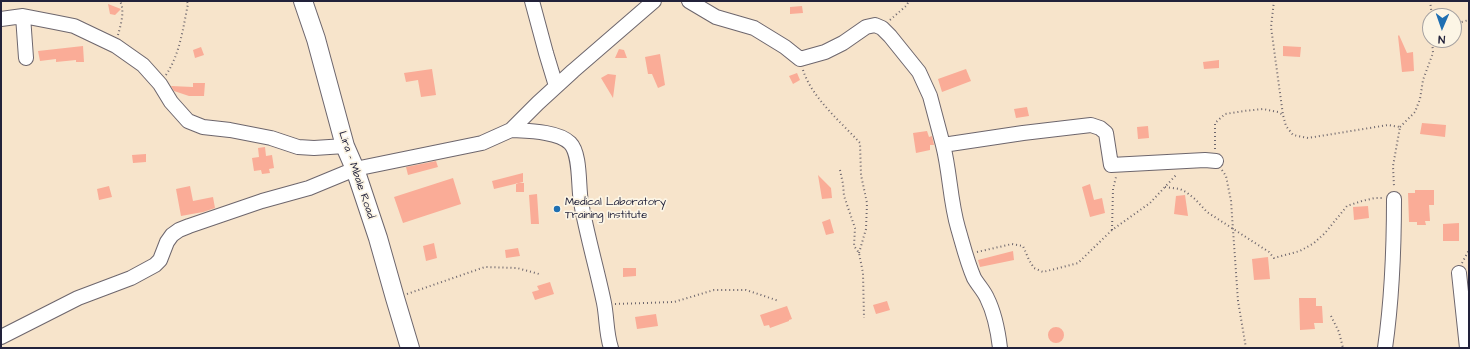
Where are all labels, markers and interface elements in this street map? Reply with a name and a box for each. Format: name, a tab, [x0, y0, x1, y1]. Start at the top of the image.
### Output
north arrow	[1422, 8, 1462, 48]
text: N	[1438, 32, 1445, 47]
street label: Lira - Mbale Road	[335, 130, 377, 220]
place label: Medical Laboratory Training Institute	[565, 196, 666, 222]
marker: Medical Laboratory Training Institute	[552, 204, 562, 214]

